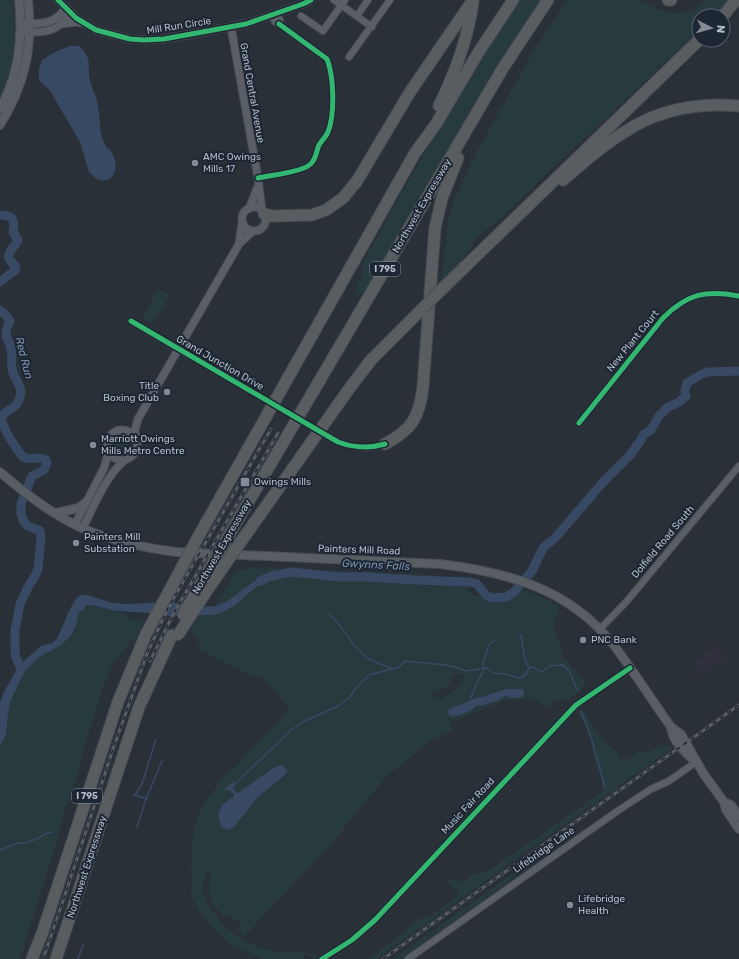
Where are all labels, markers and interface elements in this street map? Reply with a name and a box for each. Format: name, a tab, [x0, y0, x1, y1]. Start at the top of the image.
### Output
north arrow	[691, 8, 731, 48]
street label: Mill Run Circle	[146, 15, 212, 37]
text: N	[714, 24, 727, 34]
street label: Grand Central Avenue	[237, 42, 267, 144]
place label: AMC Owings Mills 17	[203, 151, 261, 175]
street label: Northwest Expressway	[390, 156, 454, 255]
marker: AMC Owings Mills 17	[190, 158, 200, 168]
road number: I 795	[370, 262, 400, 276]
street label: New Plant Court	[605, 308, 661, 374]
street label: Grand Junction Drive	[174, 333, 266, 393]
water label: Red Run	[12, 336, 36, 381]
place label: Title Boxing Club	[103, 380, 159, 404]
marker: Title Boxing Club	[162, 387, 172, 397]
place label: Marriott Owings Mills Metro Centre	[101, 433, 185, 457]
marker: Marriott Owings Mills Metro Centre	[88, 440, 98, 450]
marker: Owings Mills	[239, 476, 251, 488]
place label: Owings Mills	[254, 476, 311, 488]
street label: Northwest Expressway	[190, 497, 254, 596]
street label: Dolfield Road South	[629, 503, 697, 581]
place label: Painters Mill Substation	[84, 531, 140, 555]
marker: Painters Mill Substation	[71, 538, 81, 548]
street label: Painters Mill Road	[318, 543, 400, 557]
water label: Gwynns Falls	[342, 557, 411, 573]
place label: PNC Bank	[591, 634, 638, 646]
marker: PNC Bank	[578, 635, 588, 645]
street label: Music Fair Road	[439, 775, 497, 837]
road number: I 795	[72, 789, 102, 803]
street label: Northwest Expressway	[65, 814, 109, 920]
street label: Lifebridge Lane	[511, 824, 577, 876]
place label: Lifebridge Health	[578, 893, 625, 917]
marker: Lifebridge Health	[565, 900, 575, 910]

